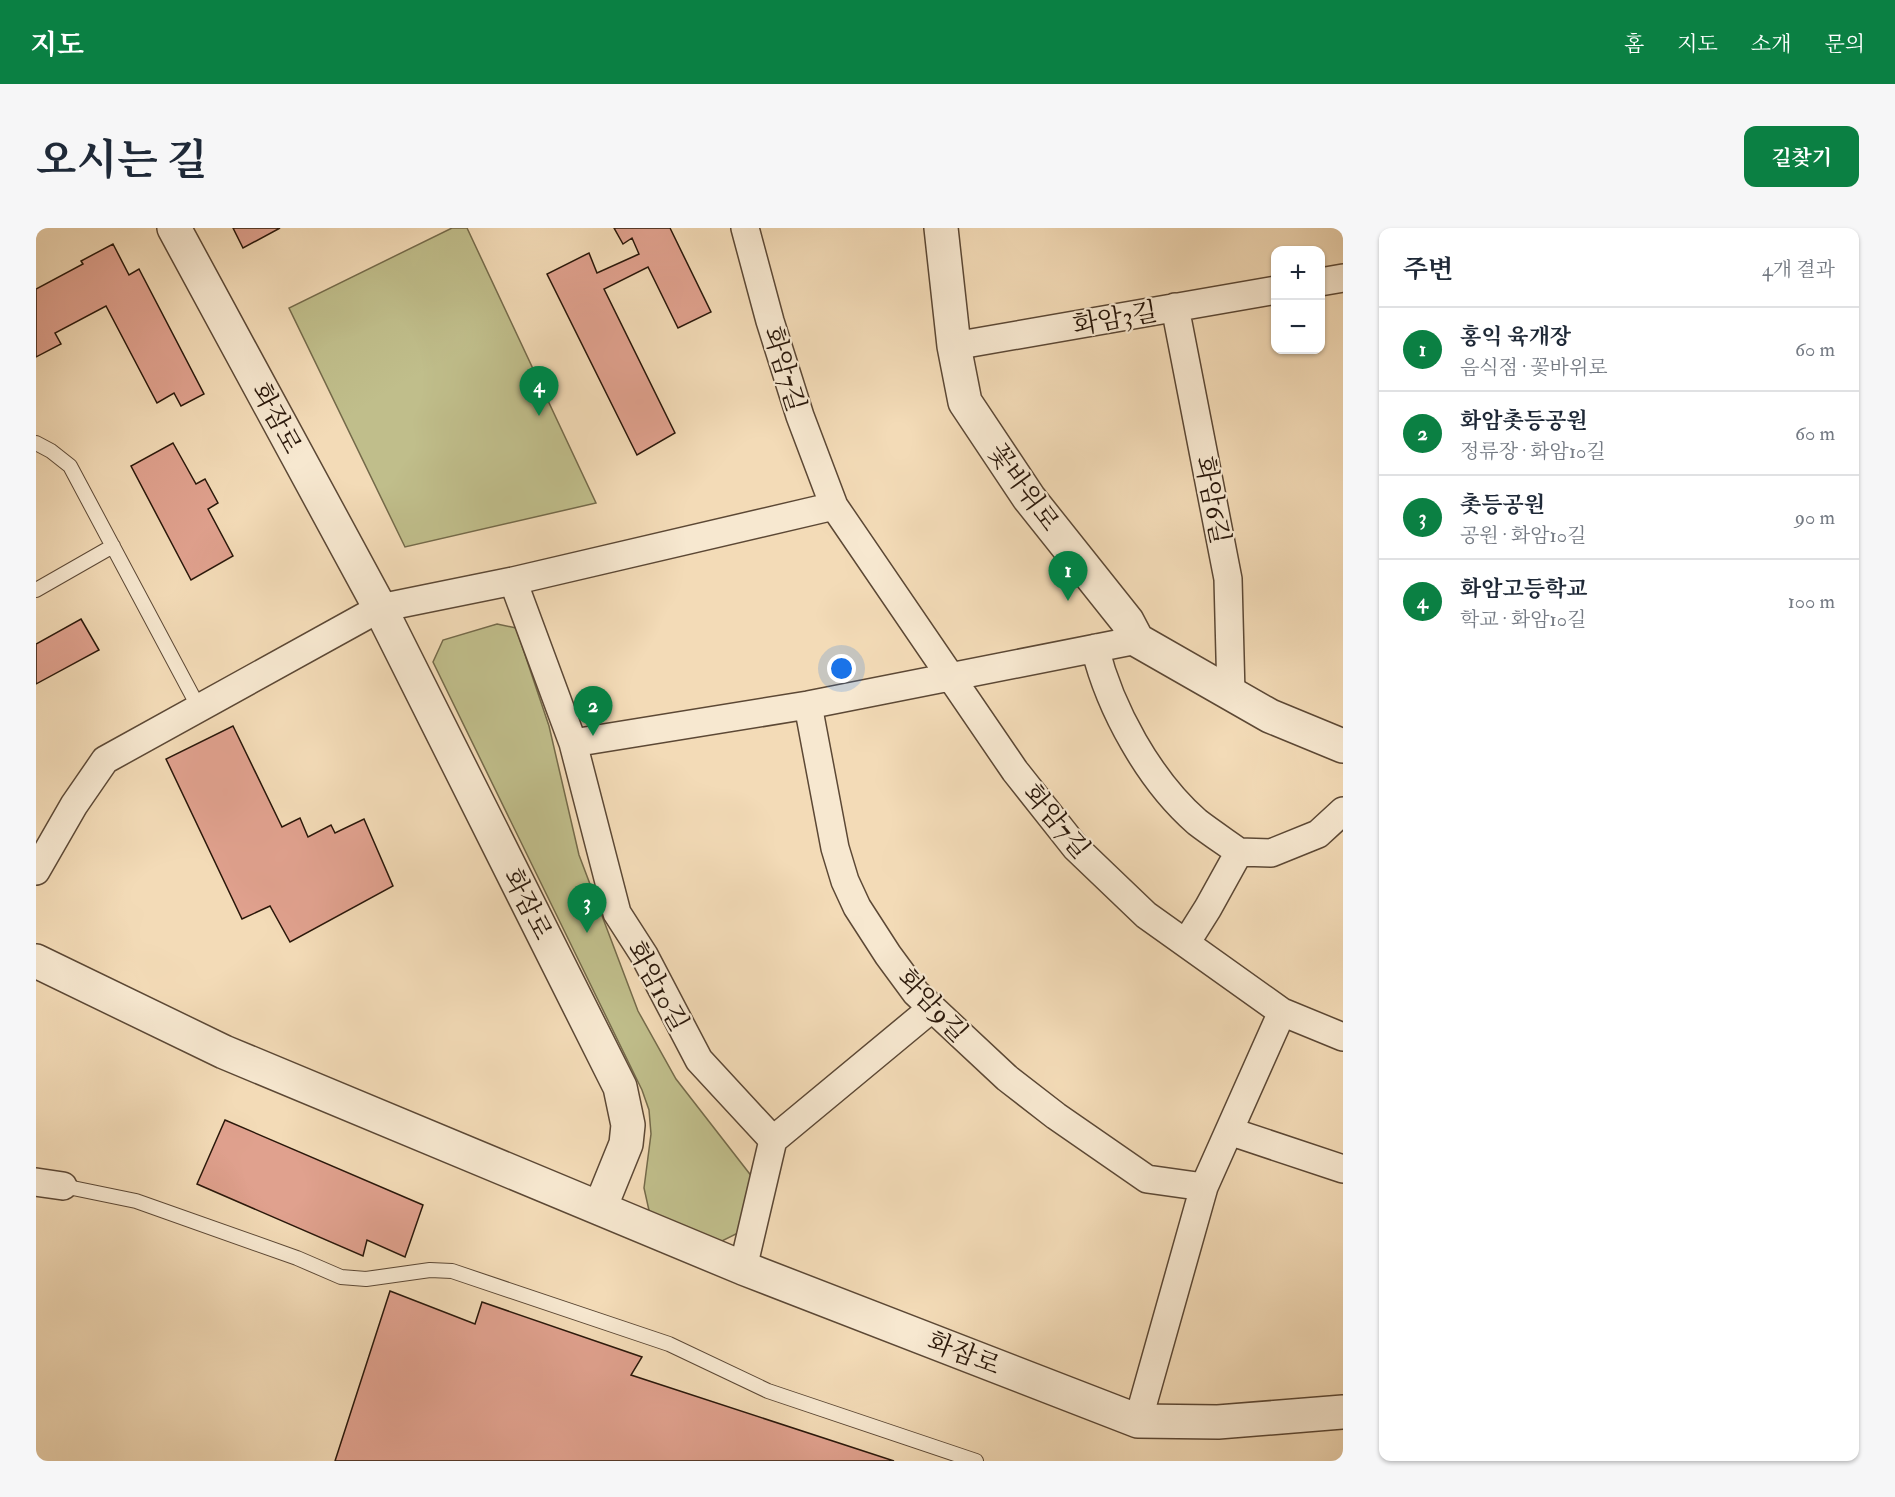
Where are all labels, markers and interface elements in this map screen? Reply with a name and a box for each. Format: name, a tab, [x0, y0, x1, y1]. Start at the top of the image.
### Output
text: 지도	[30, 28, 84, 63]
text: 홈	[1624, 31, 1644, 58]
text: 지도	[1677, 31, 1718, 58]
text: 소개	[1751, 31, 1791, 58]
text: 문의	[1824, 31, 1865, 58]
button: 길찾기	[1744, 126, 1859, 187]
text: 오시는 길	[36, 135, 207, 187]
map controls	[1271, 246, 1325, 354]
button: +	[1271, 246, 1325, 300]
text: 주변	[1403, 254, 1453, 286]
text: 4개 결과	[1762, 257, 1835, 282]
street label: 화암3길	[1070, 296, 1160, 342]
button: −	[1271, 300, 1325, 354]
street label: 화암7길	[756, 323, 812, 416]
text: 홍익 육개장	[1460, 323, 1571, 351]
text: 1	[1419, 337, 1426, 362]
text: 60 m	[1795, 337, 1835, 362]
text: 음식점 · 꽃바위로	[1460, 355, 1608, 380]
pin: 4	[520, 366, 558, 416]
street label: 화잠로	[244, 378, 308, 459]
text: 화암촛등공원	[1460, 407, 1588, 435]
text: 2	[1417, 421, 1428, 446]
text: 60 m	[1795, 421, 1835, 446]
street label: 꽃바위로	[981, 438, 1066, 538]
text: 정류장 · 화암10길	[1460, 439, 1606, 464]
street label: 화암6길	[1188, 454, 1236, 547]
text: 촛등공원	[1460, 491, 1545, 519]
text: 3	[1419, 505, 1426, 530]
text: 90 m	[1795, 505, 1835, 530]
text: 공원 · 화암10길	[1460, 523, 1586, 548]
pin: 1	[1048, 552, 1088, 601]
text: 화암고등학교	[1460, 575, 1588, 603]
text: 4	[1417, 589, 1428, 614]
text: 100 m	[1788, 589, 1835, 614]
text: 학교 · 화암10길	[1460, 607, 1586, 632]
your location	[827, 654, 856, 683]
pin: 2	[574, 686, 612, 736]
street label: 화암7길	[1016, 778, 1097, 865]
street label: 화잠로	[496, 864, 558, 945]
pin: 3	[568, 884, 606, 933]
street label: 화암10길	[619, 936, 695, 1037]
street label: 화암9길	[890, 962, 974, 1049]
street label: 화잠로	[923, 1325, 1005, 1382]

